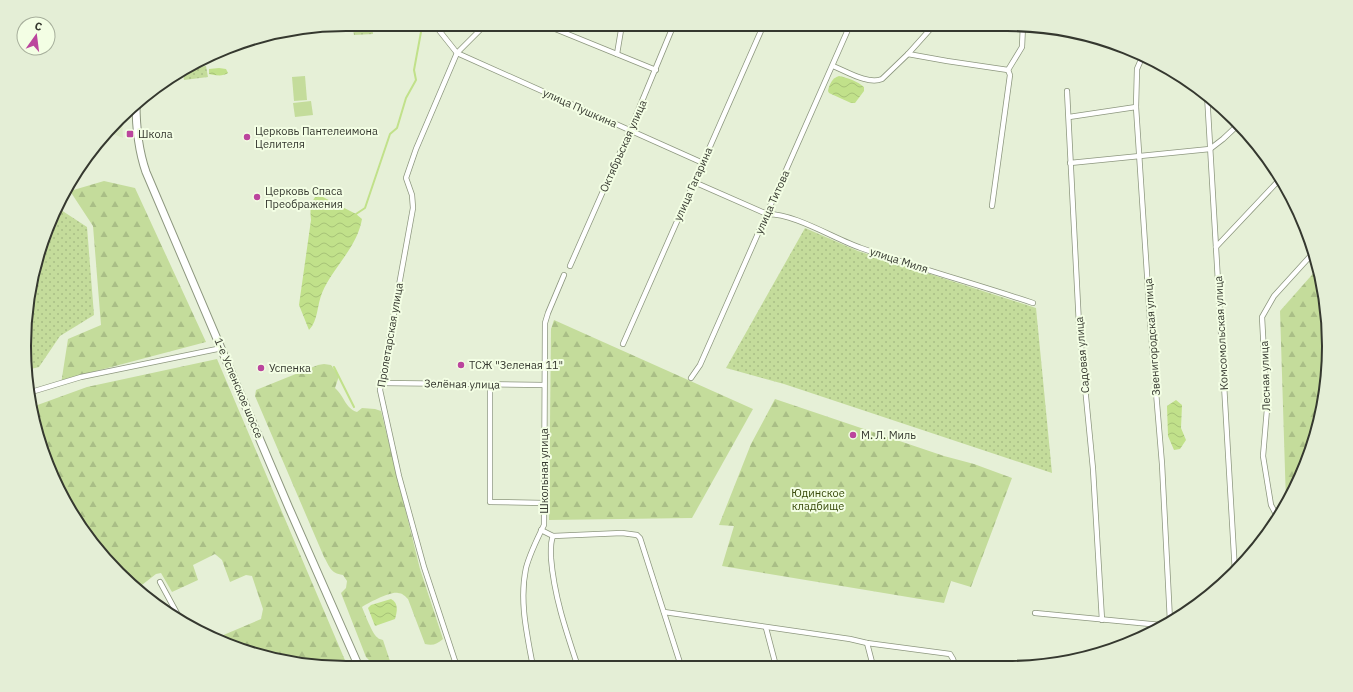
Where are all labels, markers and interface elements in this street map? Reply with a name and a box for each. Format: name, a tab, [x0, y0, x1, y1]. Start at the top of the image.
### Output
north arrow	[16, 16, 56, 56]
text: С	[33, 19, 44, 34]
street label: улица Пушкина	[541, 85, 619, 131]
street label: Октябрьская улица	[596, 98, 650, 194]
place label: Церковь Пантелеимона Целителя	[255, 124, 378, 151]
place label: Школа	[138, 127, 173, 141]
marker: Школа	[125, 129, 135, 139]
marker: Церковь Пантелеимона Целителя	[242, 132, 252, 142]
street label: улица Гагарина	[671, 145, 716, 223]
street label: улица Титова	[752, 168, 792, 236]
place label: Церковь Спаса Преображения	[265, 184, 343, 211]
marker: Церковь Спаса Преображения	[252, 192, 262, 202]
street label: улица Миля	[868, 244, 930, 276]
street label: Комсомольская улица	[1211, 275, 1231, 391]
street label: Звенигородская улица	[1141, 278, 1163, 396]
street label: Пролетарская улица	[374, 282, 406, 388]
street label: Садовая улица	[1072, 316, 1092, 394]
street label: 1-е Успенское шоссе	[211, 336, 267, 440]
street label: Лесная улица	[1257, 340, 1273, 411]
place label: ТСЖ "Зеленая 11"	[469, 358, 563, 372]
marker: ТСЖ "Зеленая 11"	[456, 360, 466, 370]
place label: Успенка	[269, 361, 311, 375]
marker: Успенка	[256, 363, 266, 373]
street label: Зелёная улица	[424, 376, 500, 392]
street label: Школьная улица	[537, 428, 551, 514]
place label: М. Л. Миль	[861, 428, 916, 442]
marker: М. Л. Миль	[848, 430, 858, 440]
park label: Юдинское кладбище	[791, 486, 845, 513]

